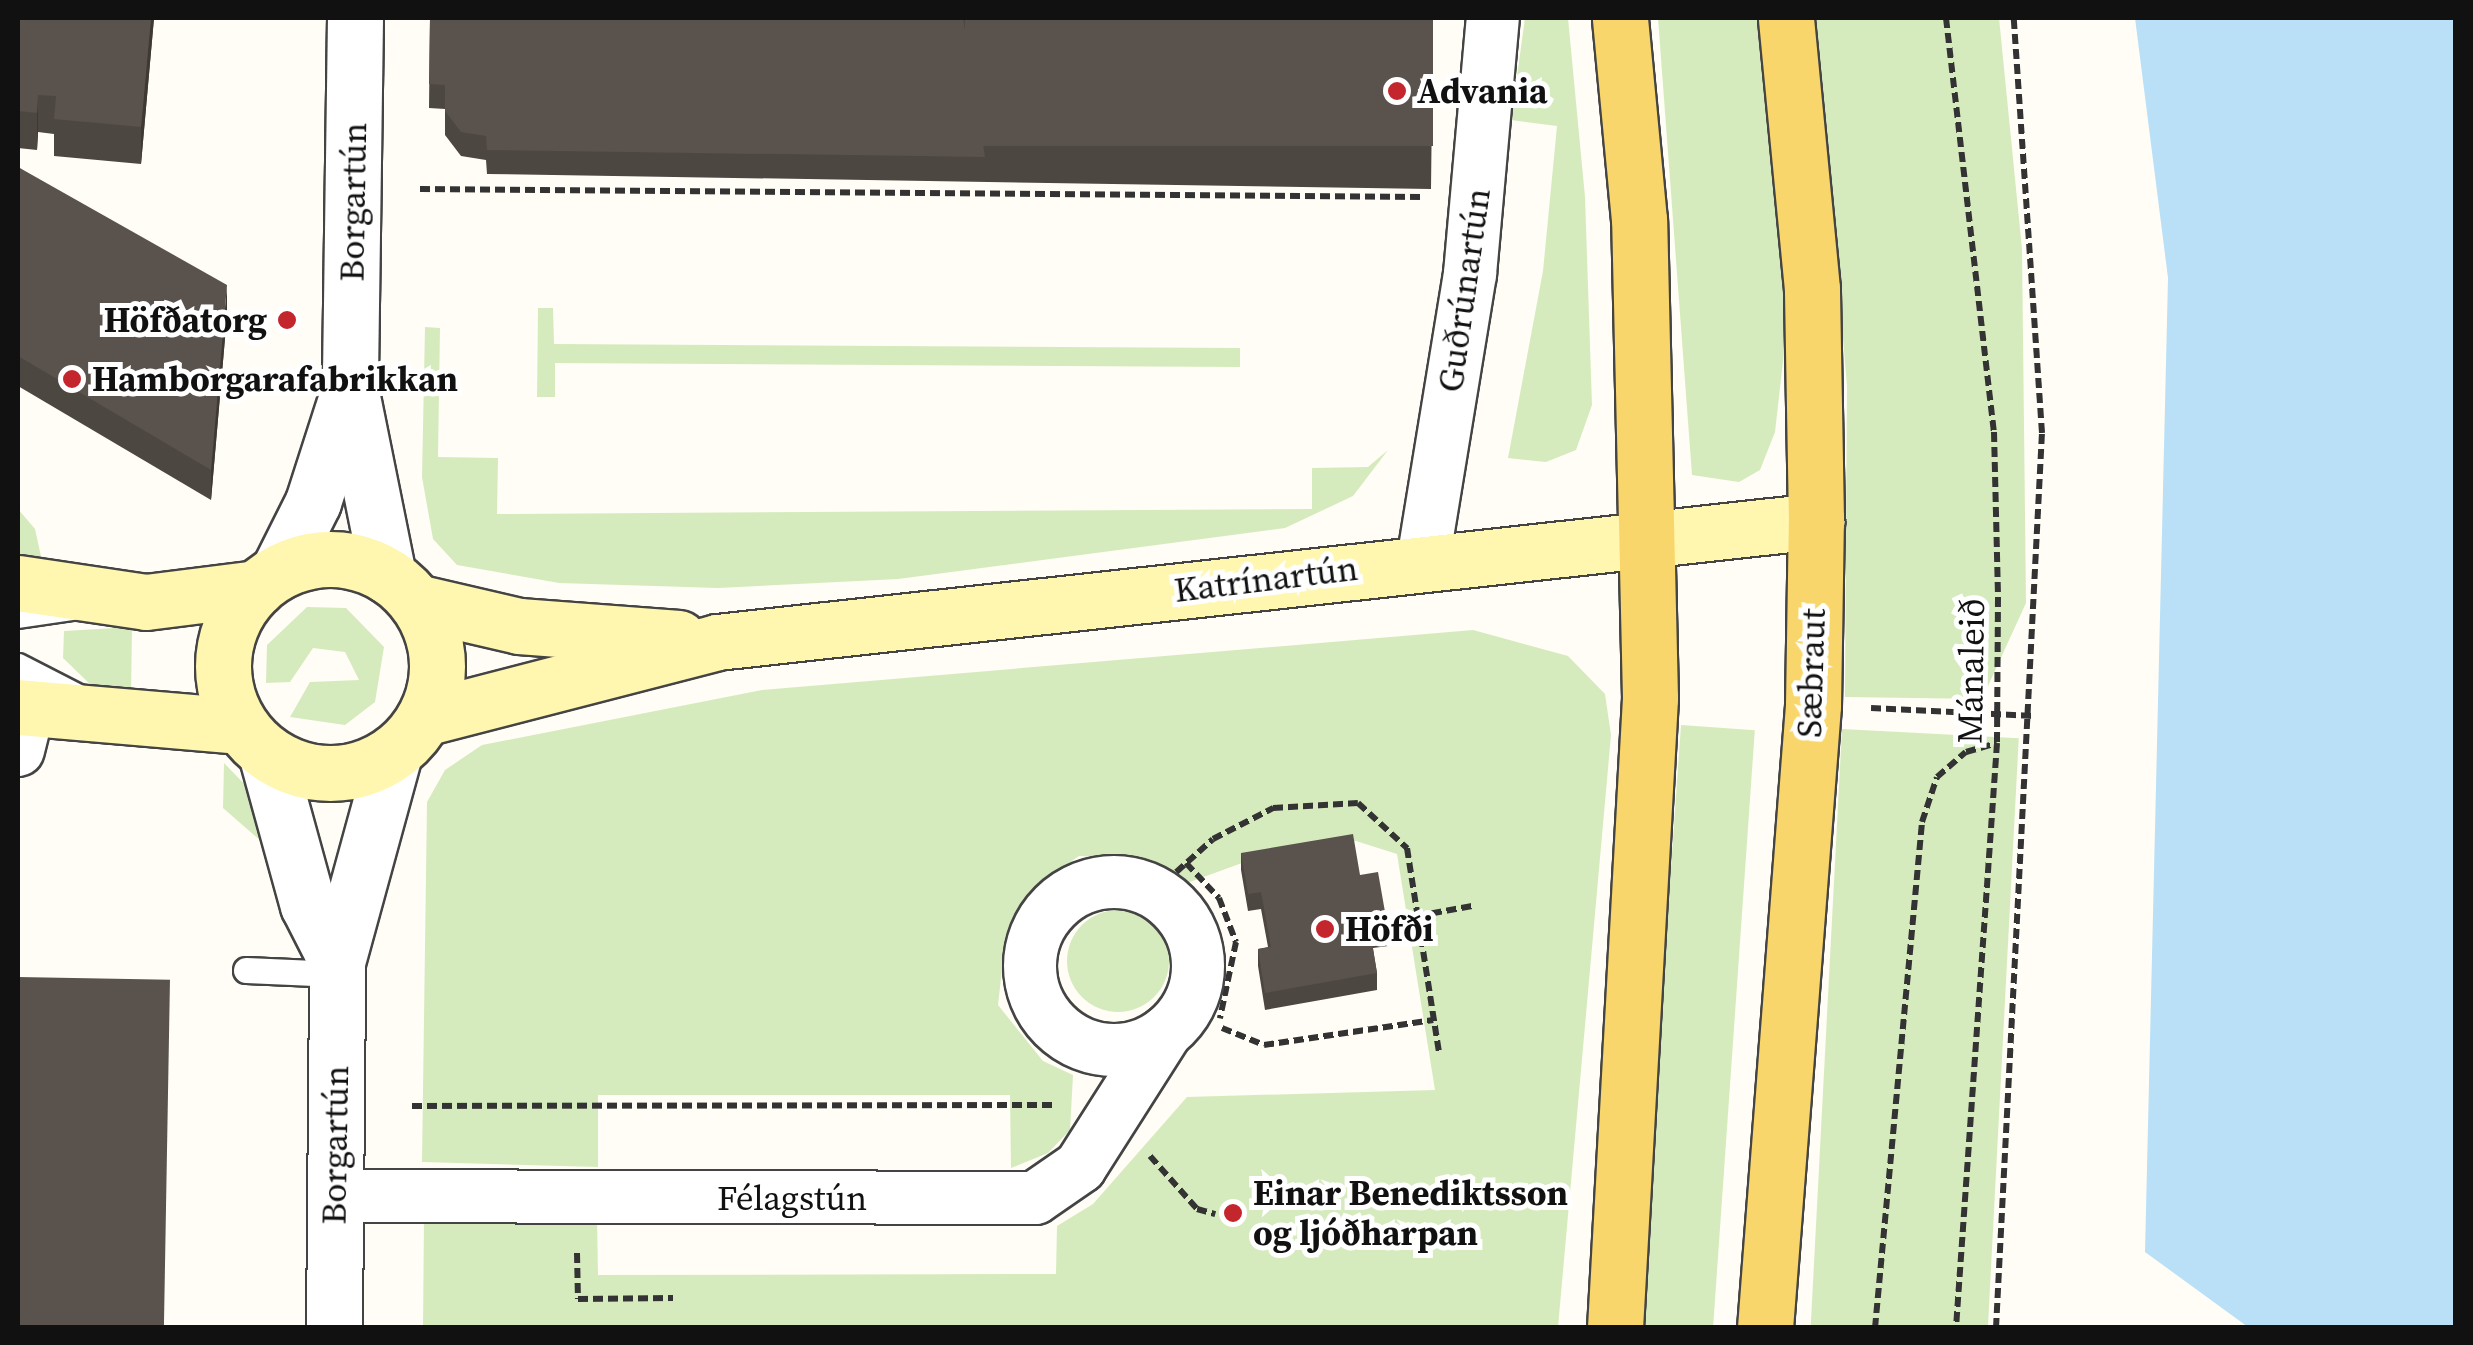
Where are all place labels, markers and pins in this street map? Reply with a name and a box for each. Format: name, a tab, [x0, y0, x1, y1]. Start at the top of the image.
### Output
place label: Advania	[1417, 70, 1548, 112]
marker: Advania	[1386, 80, 1408, 102]
place label: Höfðatorg	[104, 299, 267, 341]
marker: Höfðatorg	[276, 309, 298, 331]
place label: Hamborgarafabrikkan	[92, 358, 458, 400]
marker: Hamborgarafabrikkan	[61, 368, 83, 390]
place label: Höfði	[1345, 908, 1434, 950]
marker: Höfði	[1314, 918, 1336, 940]
place label: Einar Benediktsson og ljóðharpan	[1253, 1172, 1568, 1254]
marker: Einar Benediktsson og ljóðharpan	[1222, 1202, 1244, 1224]

